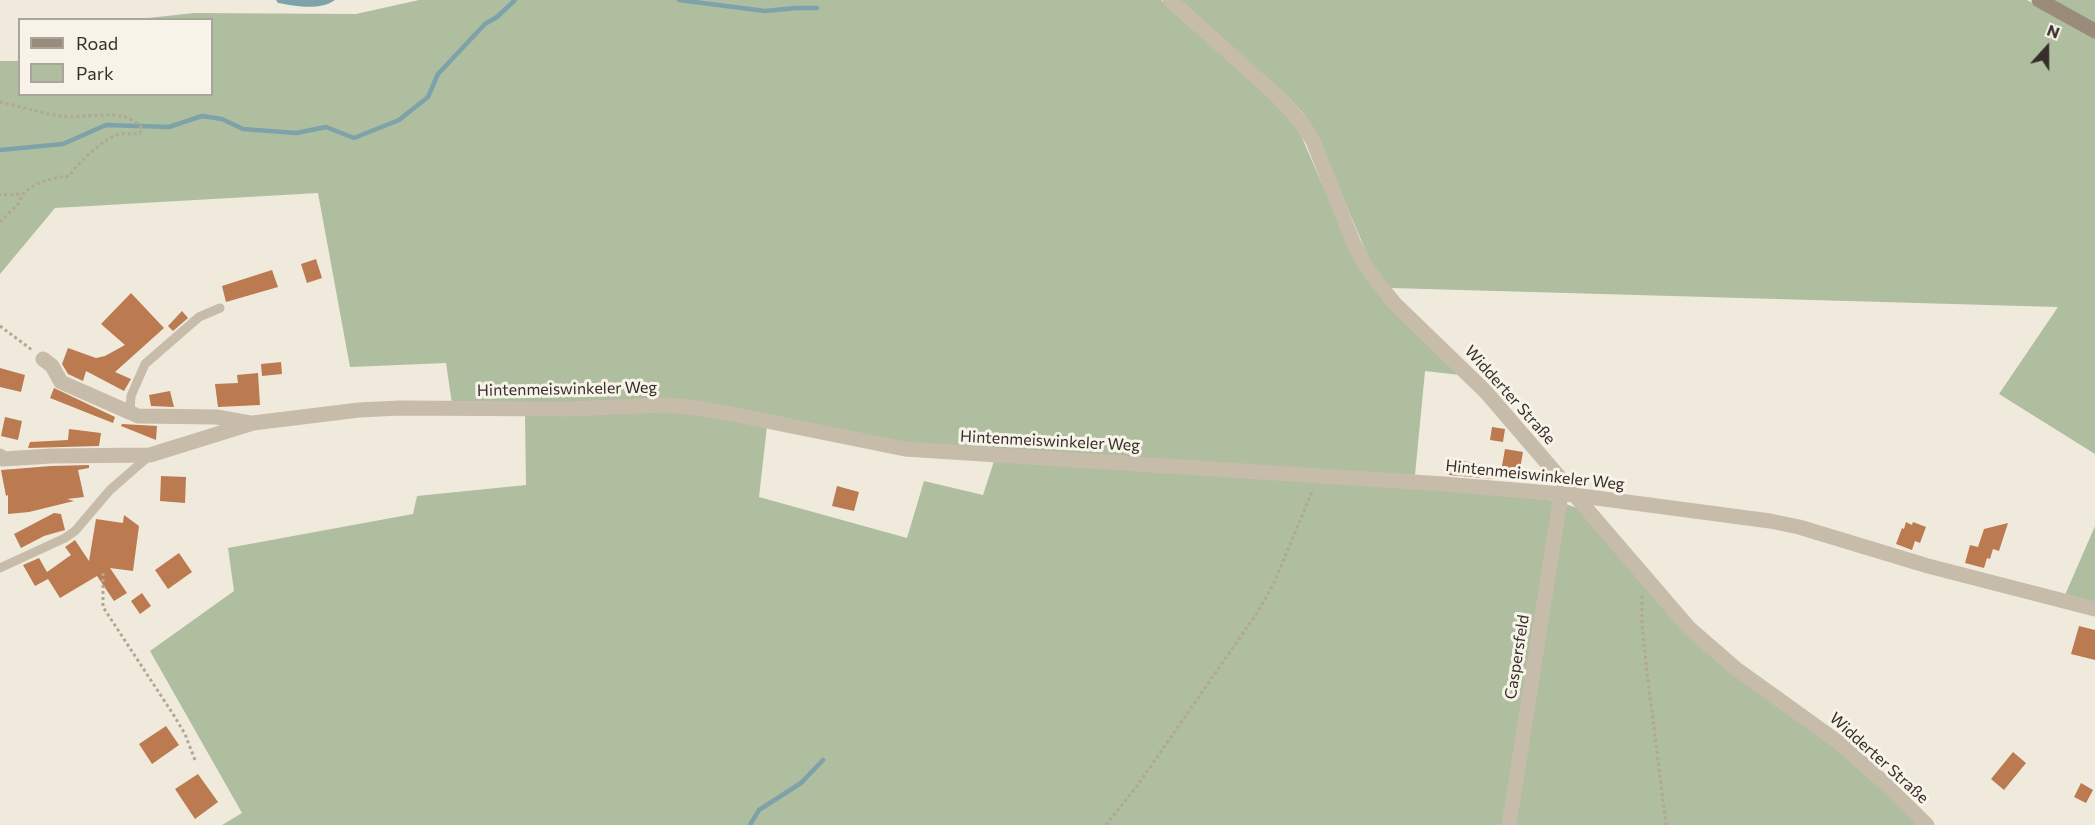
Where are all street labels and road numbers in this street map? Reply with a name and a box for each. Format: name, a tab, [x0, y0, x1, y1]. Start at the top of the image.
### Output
street label: Widderter Straße	[1461, 342, 1559, 448]
street label: Hintenmeiswinkeler Weg	[477, 378, 657, 400]
street label: Hintenmeiswinkeler Weg	[960, 427, 1140, 455]
street label: Hintenmeiswinkeler Weg	[1444, 456, 1626, 494]
street label: Caspersfeld	[1501, 613, 1533, 701]
street label: Widderter Straße	[1826, 709, 1932, 807]

